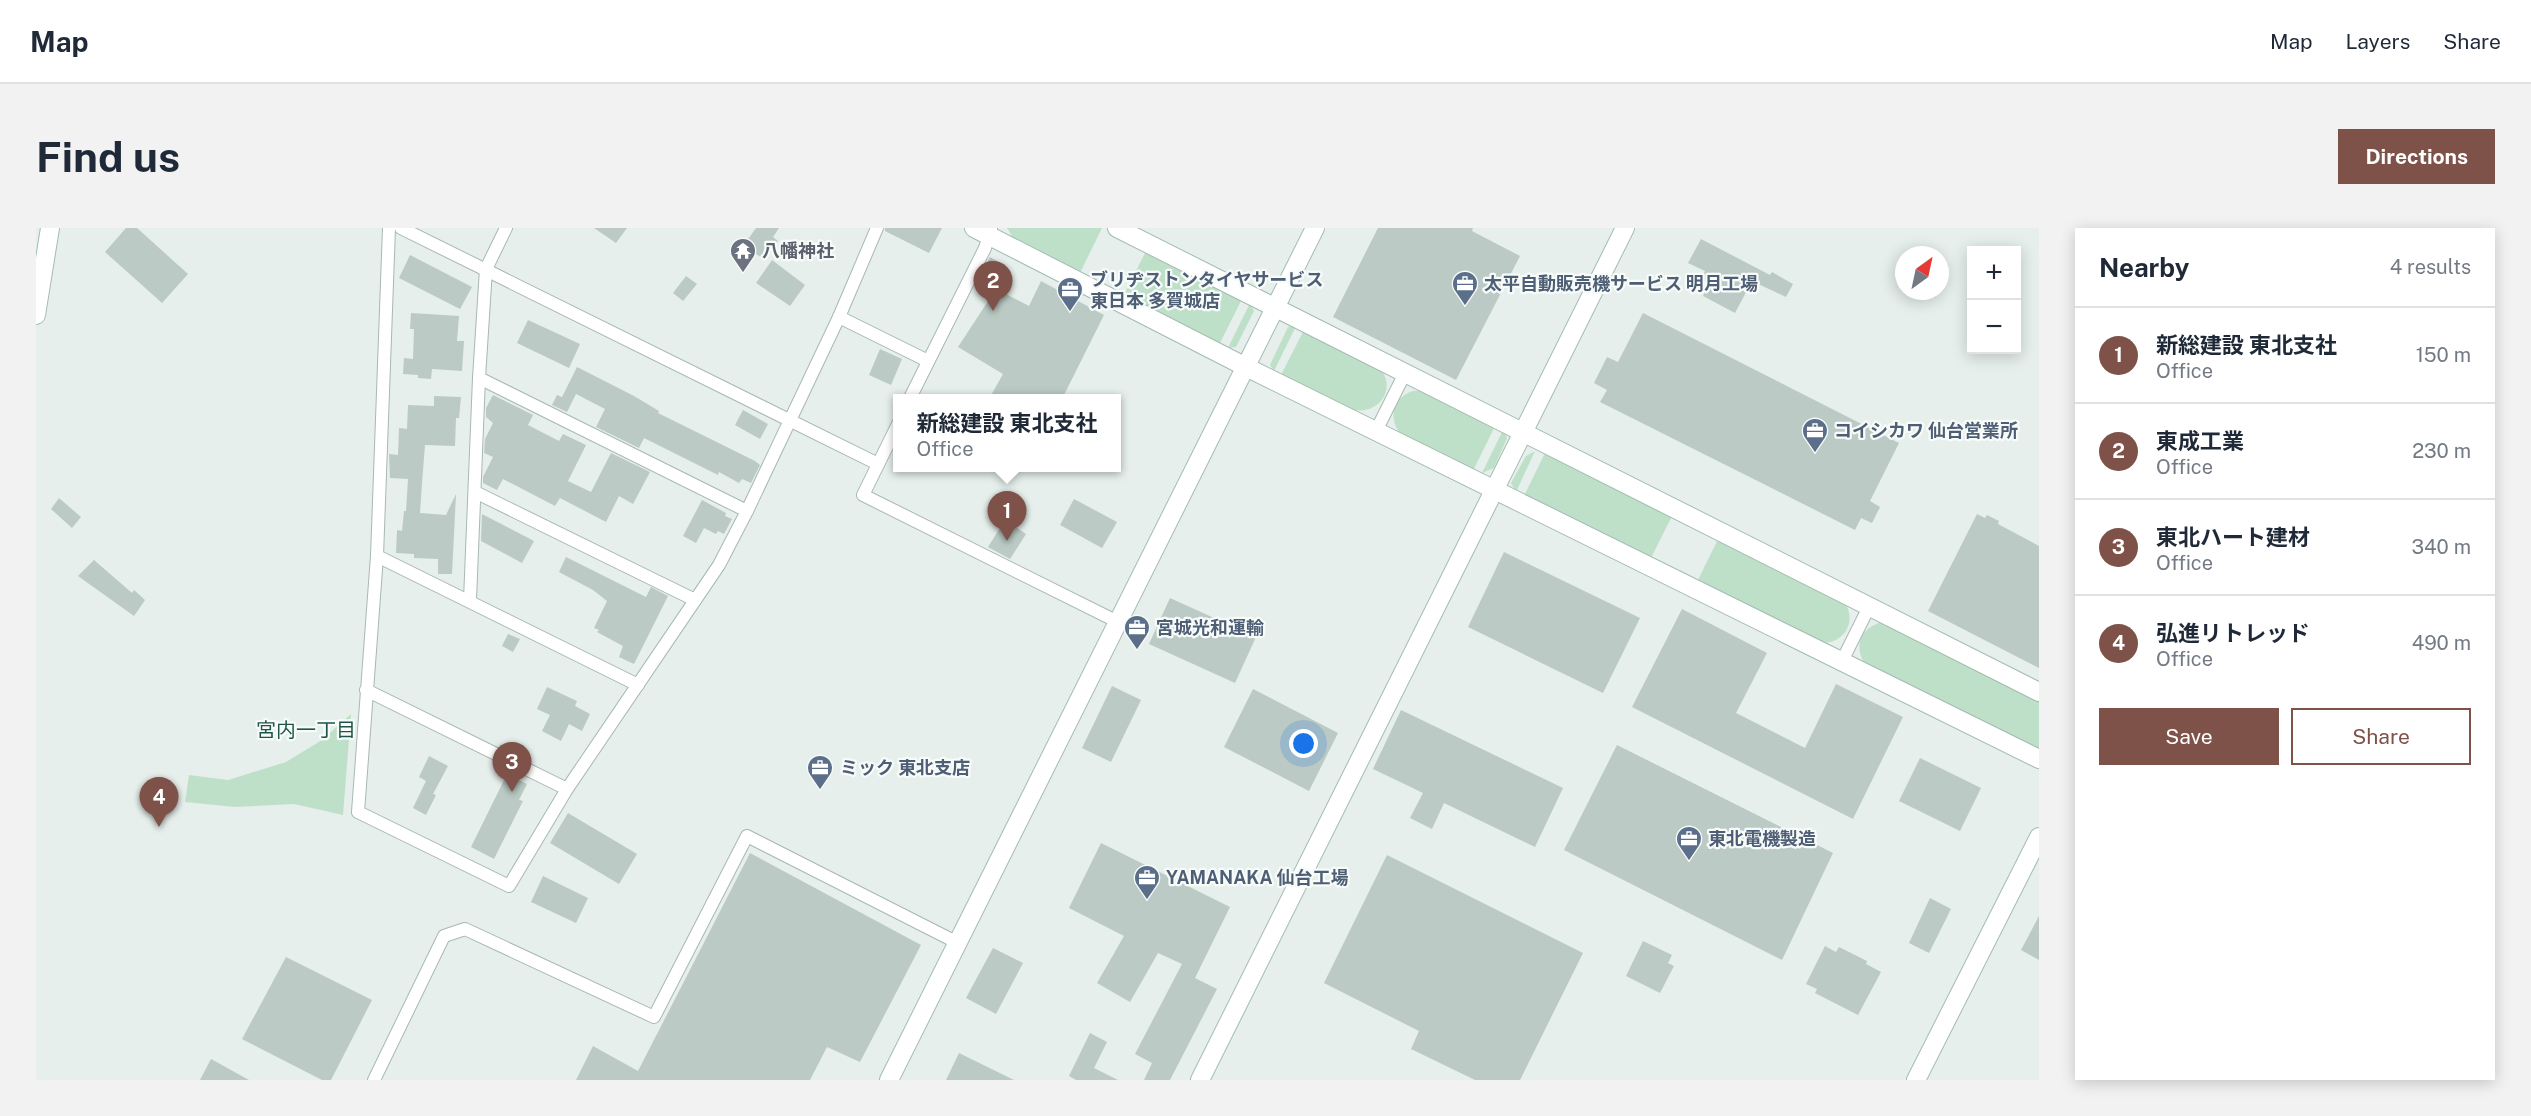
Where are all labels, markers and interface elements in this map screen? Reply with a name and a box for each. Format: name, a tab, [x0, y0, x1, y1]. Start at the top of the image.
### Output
text: Map	[30, 25, 89, 58]
text: Map	[2270, 29, 2313, 54]
text: Layers	[2346, 29, 2410, 54]
text: Share	[2443, 29, 2501, 54]
button: Directions	[2338, 129, 2495, 184]
text: Find us	[36, 132, 180, 181]
temple icon: 八幡神社	[728, 236, 758, 274]
place label: 八幡神社	[762, 240, 834, 261]
north arrow	[1895, 246, 1949, 300]
map controls	[1967, 246, 2021, 354]
button: +	[1967, 246, 2021, 300]
text: Nearby	[2099, 252, 2189, 283]
text: 4 results	[2390, 255, 2471, 279]
pin: 2	[974, 262, 1012, 311]
place label: ブリヂストンタイヤサービス 東日本 多賀城店	[1090, 269, 1323, 311]
office icon: 太平自動販売機サービス 明月工場	[1450, 269, 1480, 307]
place label: 太平自動販売機サービス 明月工場	[1484, 273, 1758, 294]
office icon: ブリヂストンタイヤサービス 東日本 多賀城店	[1055, 275, 1085, 313]
button: −	[1967, 300, 2021, 354]
text: 新総建設 東北支社	[2156, 332, 2337, 358]
text: 1	[2114, 343, 2123, 367]
text: 150 m	[2416, 343, 2471, 367]
text: Office	[2156, 359, 2213, 383]
popup	[893, 394, 1121, 472]
text: 新総建設 東北支社	[917, 410, 1097, 436]
office icon: コイシカワ 仙台営業所	[1800, 416, 1830, 454]
place label: コイシカワ 仙台営業所	[1834, 420, 2018, 441]
text: 東成工業	[2156, 428, 2244, 454]
text: Office	[917, 437, 974, 461]
text: 2	[2112, 439, 2125, 463]
text: 230 m	[2412, 439, 2471, 463]
text: Office	[2156, 455, 2213, 479]
pin: 1	[988, 492, 1026, 541]
text: 東北ハート建材	[2156, 524, 2310, 550]
text: 3	[2112, 535, 2125, 559]
text: 340 m	[2411, 535, 2471, 559]
text: Office	[2156, 551, 2213, 575]
office icon: 宮城光和運輸	[1122, 613, 1152, 651]
place label: 宮城光和運輸	[1156, 617, 1264, 638]
text: 弘進リトレッド	[2156, 620, 2310, 646]
text: 4	[2112, 631, 2125, 655]
text: 490 m	[2412, 631, 2471, 655]
text: Office	[2156, 647, 2213, 671]
button: Save	[2099, 708, 2279, 765]
button: Share	[2291, 708, 2471, 765]
district label: 宮内一丁目	[256, 718, 356, 742]
your location	[1289, 729, 1318, 758]
pin: 3	[492, 742, 532, 792]
office icon: ミック 東北支店	[805, 753, 835, 791]
place label: ミック 東北支店	[840, 757, 970, 778]
pin: 4	[140, 778, 178, 827]
office icon: 東北電機製造	[1674, 824, 1704, 862]
place label: 東北電機製造	[1708, 828, 1816, 849]
office icon: YAMANAKA 仙台工場	[1132, 863, 1162, 901]
place label: YAMANAKA 仙台工場	[1166, 867, 1349, 888]

